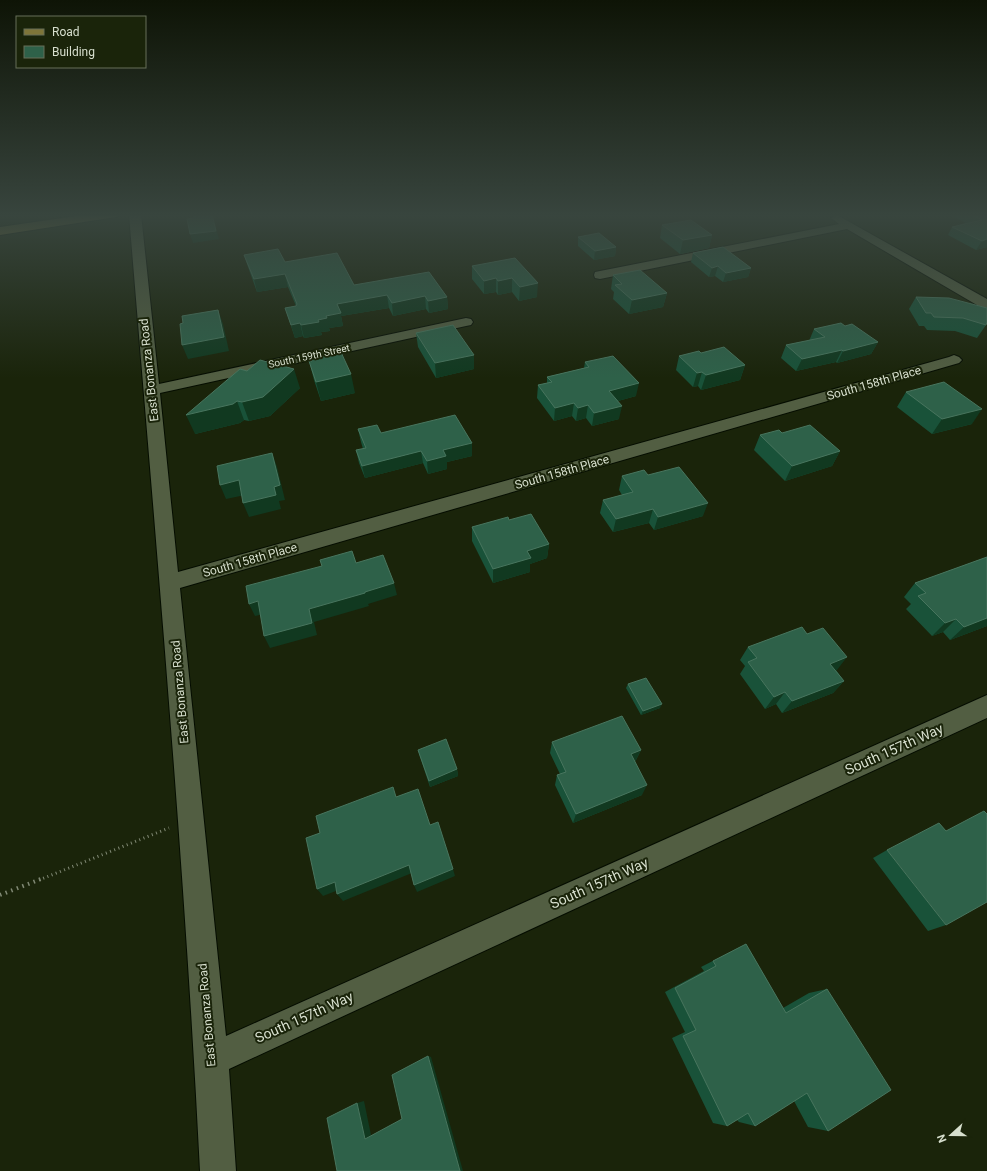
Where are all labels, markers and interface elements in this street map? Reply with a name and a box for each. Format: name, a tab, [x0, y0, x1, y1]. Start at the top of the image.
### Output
legend	[16, 16, 146, 68]
text: Road	[52, 25, 80, 39]
text: Building	[52, 45, 95, 59]
street label: East Bonanza Road	[137, 318, 161, 422]
street label: South 159th Street	[267, 342, 351, 370]
street label: South 158th Place	[825, 363, 923, 403]
street label: South 158th Place	[513, 452, 611, 492]
street label: South 158th Place	[201, 540, 299, 580]
street label: East Bonanza Road	[169, 640, 191, 744]
street label: South 157th Way	[843, 720, 946, 778]
street label: South 157th Way	[548, 854, 651, 912]
street label: East Bonanza Road	[196, 963, 218, 1067]
street label: South 157th Way	[253, 988, 356, 1046]
north arrow	[931, 1115, 971, 1155]
text: N	[935, 1132, 950, 1144]

